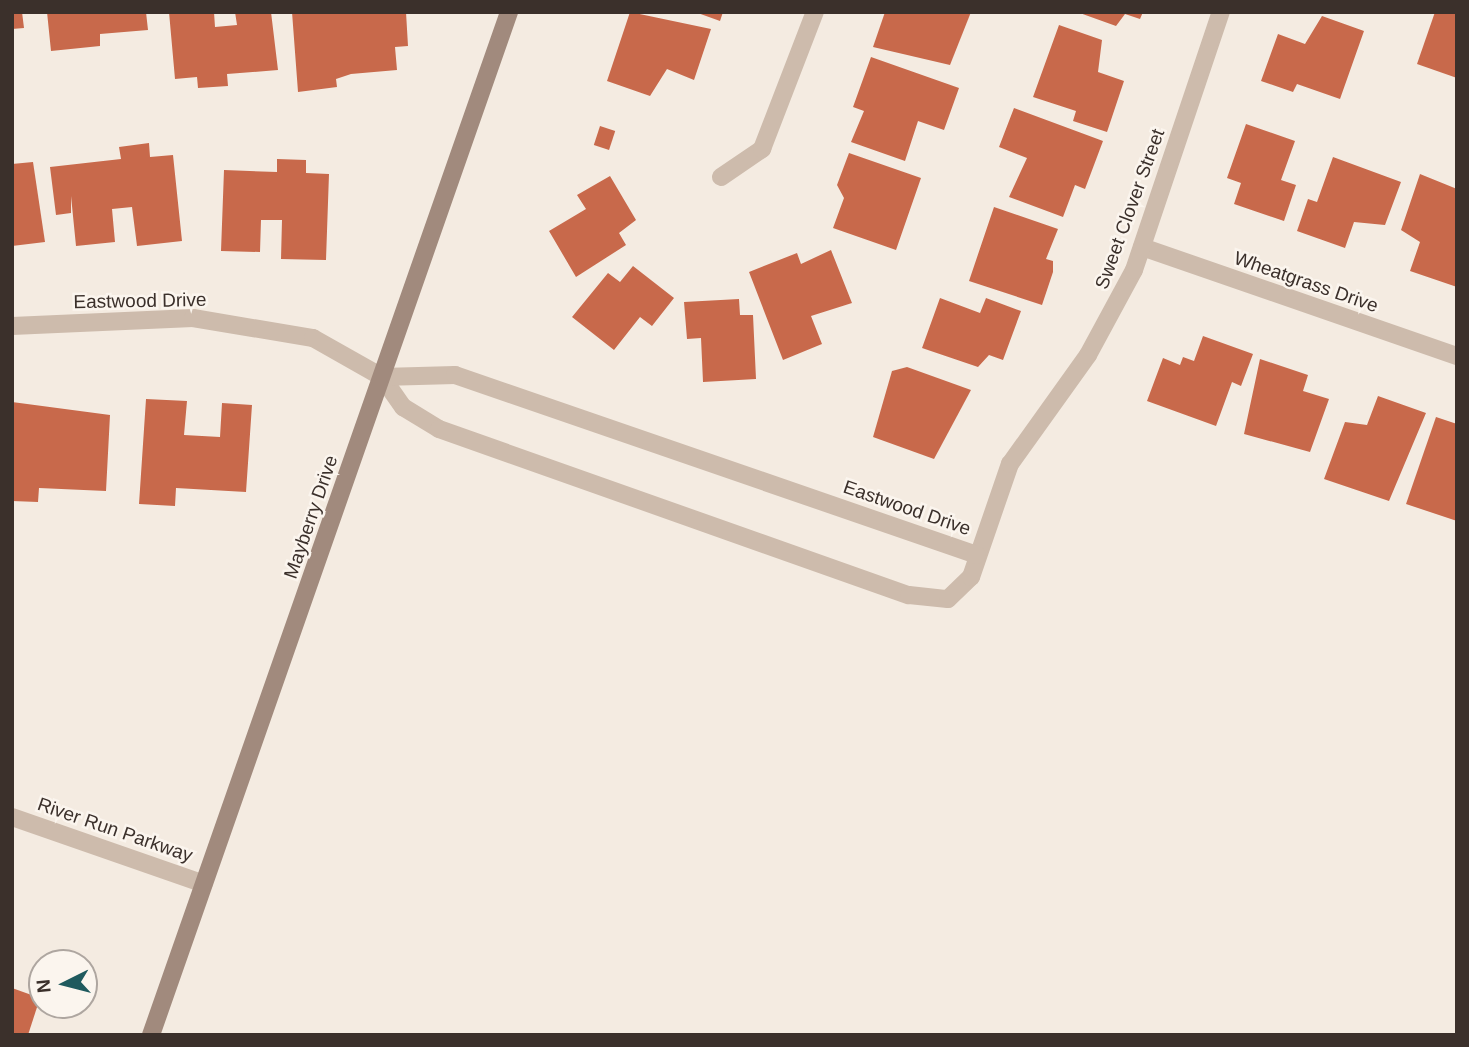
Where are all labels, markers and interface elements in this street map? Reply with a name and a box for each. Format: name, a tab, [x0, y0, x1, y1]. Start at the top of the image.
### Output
street label: Sweet Clover Street	[1090, 126, 1170, 292]
street label: Wheatgrass Drive	[1231, 247, 1381, 317]
street label: Eastwood Drive	[73, 288, 207, 314]
street label: Mayberry Drive	[279, 452, 343, 582]
street label: Eastwood Drive	[840, 476, 974, 540]
street label: River Run Parkway	[34, 793, 196, 867]
north arrow	[28, 949, 98, 1019]
text: N	[32, 978, 55, 994]

